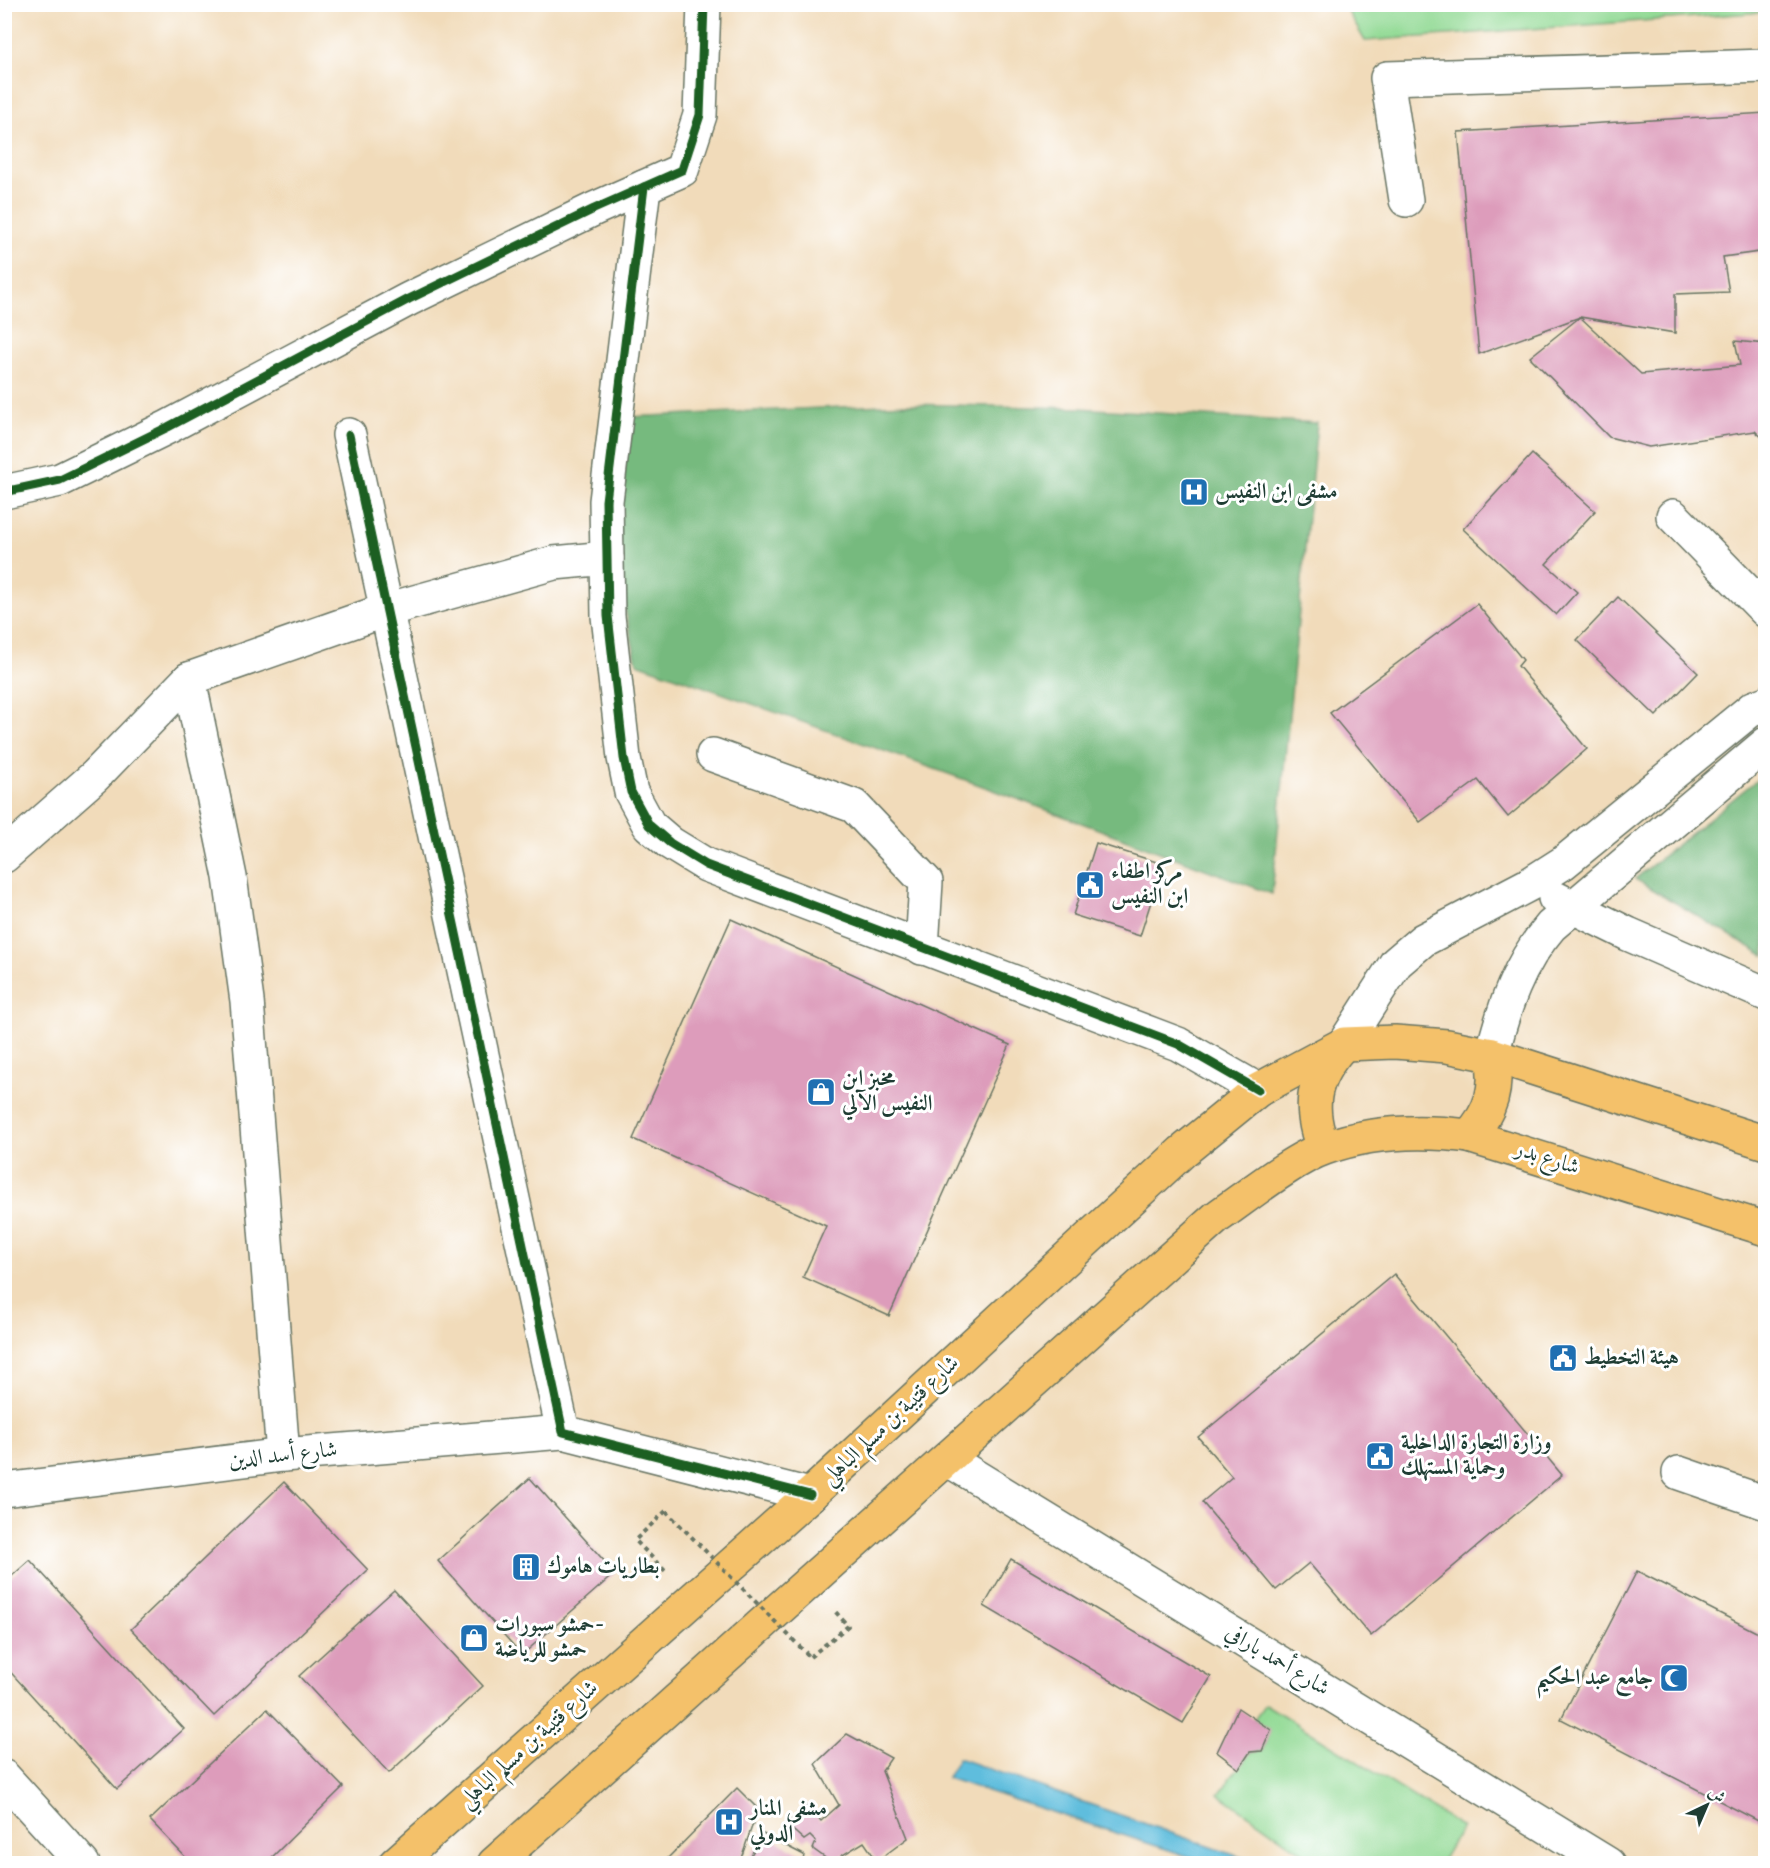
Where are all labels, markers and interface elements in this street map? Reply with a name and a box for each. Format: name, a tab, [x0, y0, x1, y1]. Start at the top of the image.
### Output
hospital icon: مشفى ابن النفيس	[1178, 476, 1210, 508]
place label: مشفى ابن النفيس	[1215, 477, 1337, 508]
place label: مركز اطفاء ابن النفيس	[1111, 857, 1188, 913]
public building icon: مركز اطفاء ابن النفيس	[1074, 869, 1106, 901]
place label: مخبز ابن النفيس الآلي	[841, 1064, 933, 1121]
shop icon: مخبز ابن النفيس الآلي	[805, 1076, 837, 1108]
street label: شارع بدر	[1509, 1133, 1583, 1185]
public building icon: هيئة التخطيط	[1547, 1342, 1579, 1374]
place label: هيئة التخطيط	[1584, 1343, 1679, 1374]
street label: شارع قتيبة بن مسلم الباهلي	[815, 1349, 970, 1497]
place label: وزارة التجارة الداخلية وحماية المستهلك	[1401, 1428, 1551, 1484]
street label: شارع أسد الدين	[227, 1433, 339, 1478]
public building icon: وزارة التجارة الداخلية وحماية المستهلك	[1364, 1440, 1396, 1472]
building icon: بطاريات هاموك	[510, 1551, 542, 1583]
place label: بطاريات هاموك	[547, 1552, 659, 1583]
place label: حمشو سبورات- حمشو للرياضة	[495, 1610, 604, 1666]
street label: شارع أحمد بارافي	[1218, 1616, 1336, 1705]
shop icon: حمشو سبورات- حمشو للرياضة	[458, 1622, 490, 1654]
mosque icon: جامع عبد الحكيم	[1658, 1662, 1690, 1694]
place label: جامع عبد الحكيم	[1536, 1663, 1653, 1699]
street label: شارع قتيبة بن مسلم الباهلي	[452, 1674, 609, 1820]
north arrow	[1677, 1775, 1737, 1835]
text: ش	[1703, 1782, 1729, 1809]
place label: مشفى المنار الدولي	[747, 1794, 827, 1851]
hospital icon: مشفى المنار الدولي	[713, 1806, 745, 1838]

